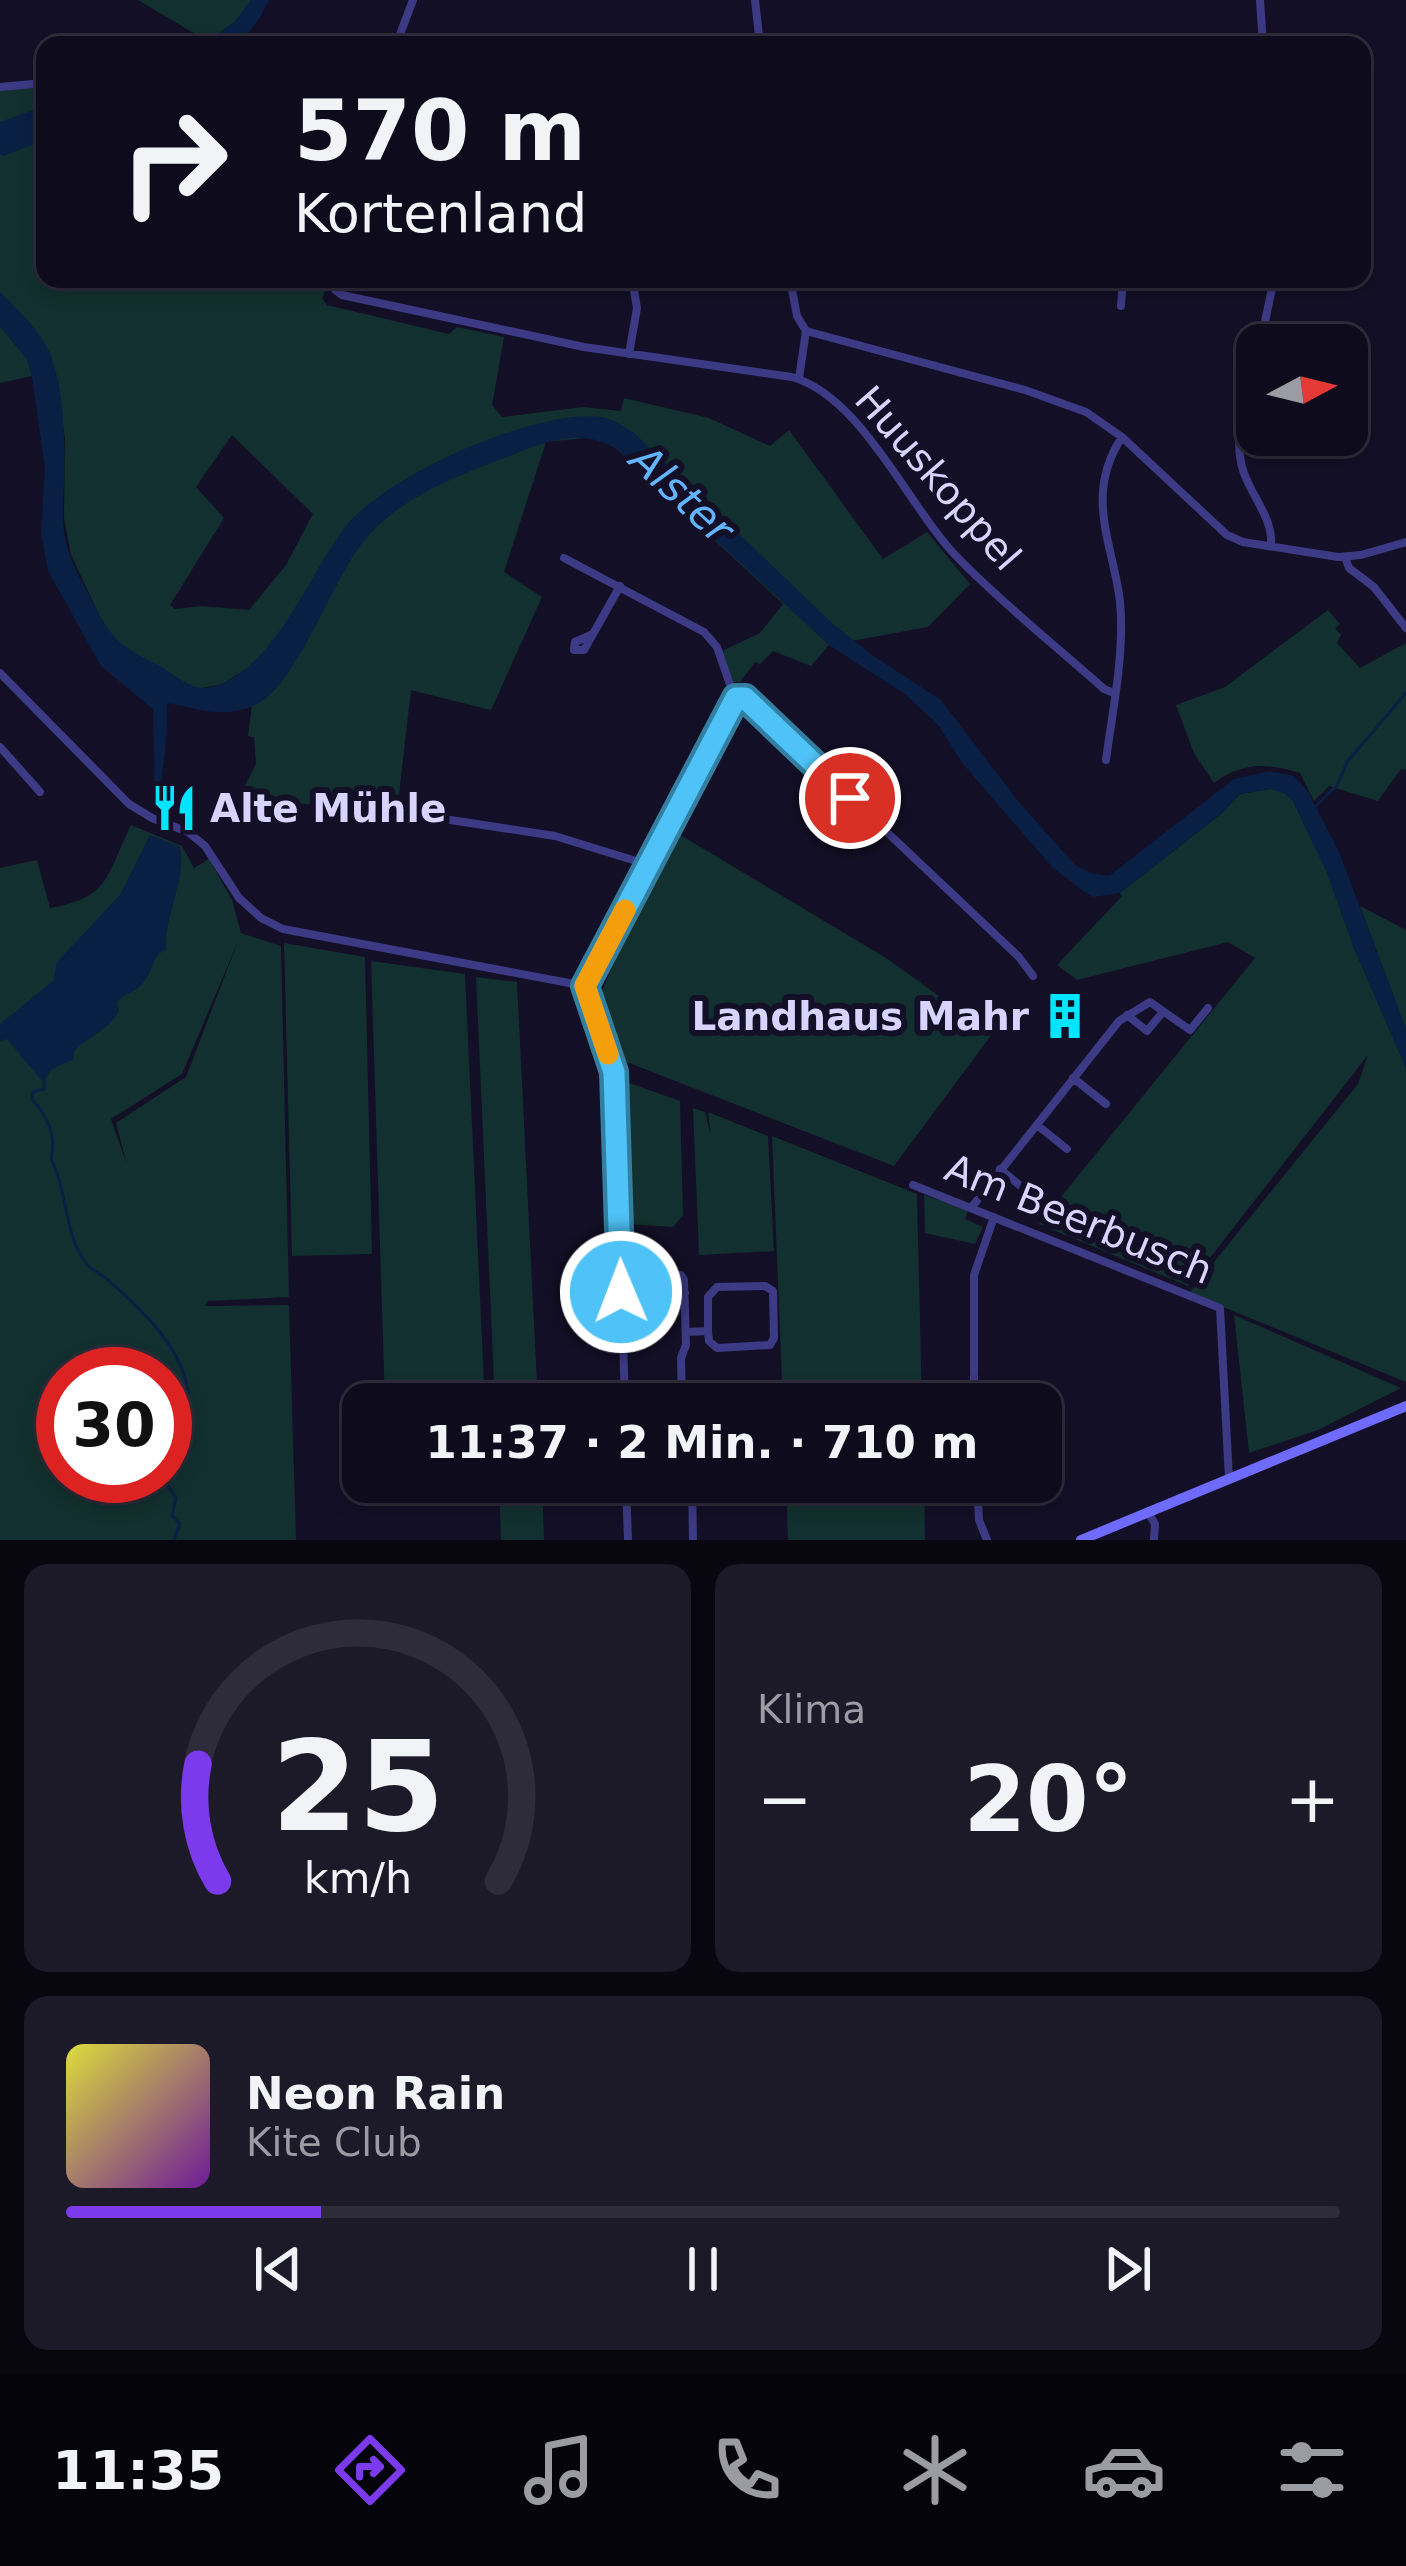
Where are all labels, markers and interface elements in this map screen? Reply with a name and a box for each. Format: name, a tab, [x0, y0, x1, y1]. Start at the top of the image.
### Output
text: 570 m	[294, 82, 586, 180]
icon: right	[96, 84, 252, 240]
text: Kortenland	[294, 182, 587, 245]
north arrow	[1236, 324, 1368, 456]
map controls	[1236, 324, 1368, 456]
street label: Huuskoppel	[846, 377, 1030, 579]
water label: Alster	[619, 432, 745, 555]
pin	[799, 747, 901, 849]
icon: arrive	[817, 765, 883, 831]
restaurant icon: Alte Mühle	[149, 783, 199, 833]
place label: Alte Mühle	[210, 786, 446, 831]
building icon: Landhaus Mahr	[1040, 991, 1090, 1041]
place label: Landhaus Mahr	[691, 994, 1030, 1039]
street label: Am Beerbusch	[939, 1145, 1219, 1293]
position arrow	[558, 1229, 684, 1355]
speed limit sign: 30	[36, 1347, 192, 1503]
text: 11:37 · 2 Min. · 710 m	[426, 1416, 978, 1469]
text: Klima	[757, 1687, 866, 1732]
text: 25	[271, 1714, 444, 1859]
text: 20°	[963, 1747, 1134, 1852]
text: −	[757, 1761, 812, 1838]
text: +	[1285, 1761, 1340, 1838]
text: km/h	[303, 1853, 412, 1903]
text: Neon Rain	[246, 2067, 505, 2120]
text: Kite Club	[246, 2120, 422, 2165]
icon: previous	[245, 2236, 311, 2302]
icon: pause	[670, 2236, 736, 2302]
icon: next	[1095, 2236, 1161, 2302]
icon: directions	[328, 2428, 412, 2512]
icon: music	[517, 2428, 601, 2512]
icon: phone	[705, 2428, 789, 2512]
icon: climate	[893, 2428, 977, 2512]
icon: car	[1082, 2428, 1166, 2512]
icon: filters	[1270, 2428, 1354, 2512]
text: 11:35	[52, 2439, 224, 2502]

